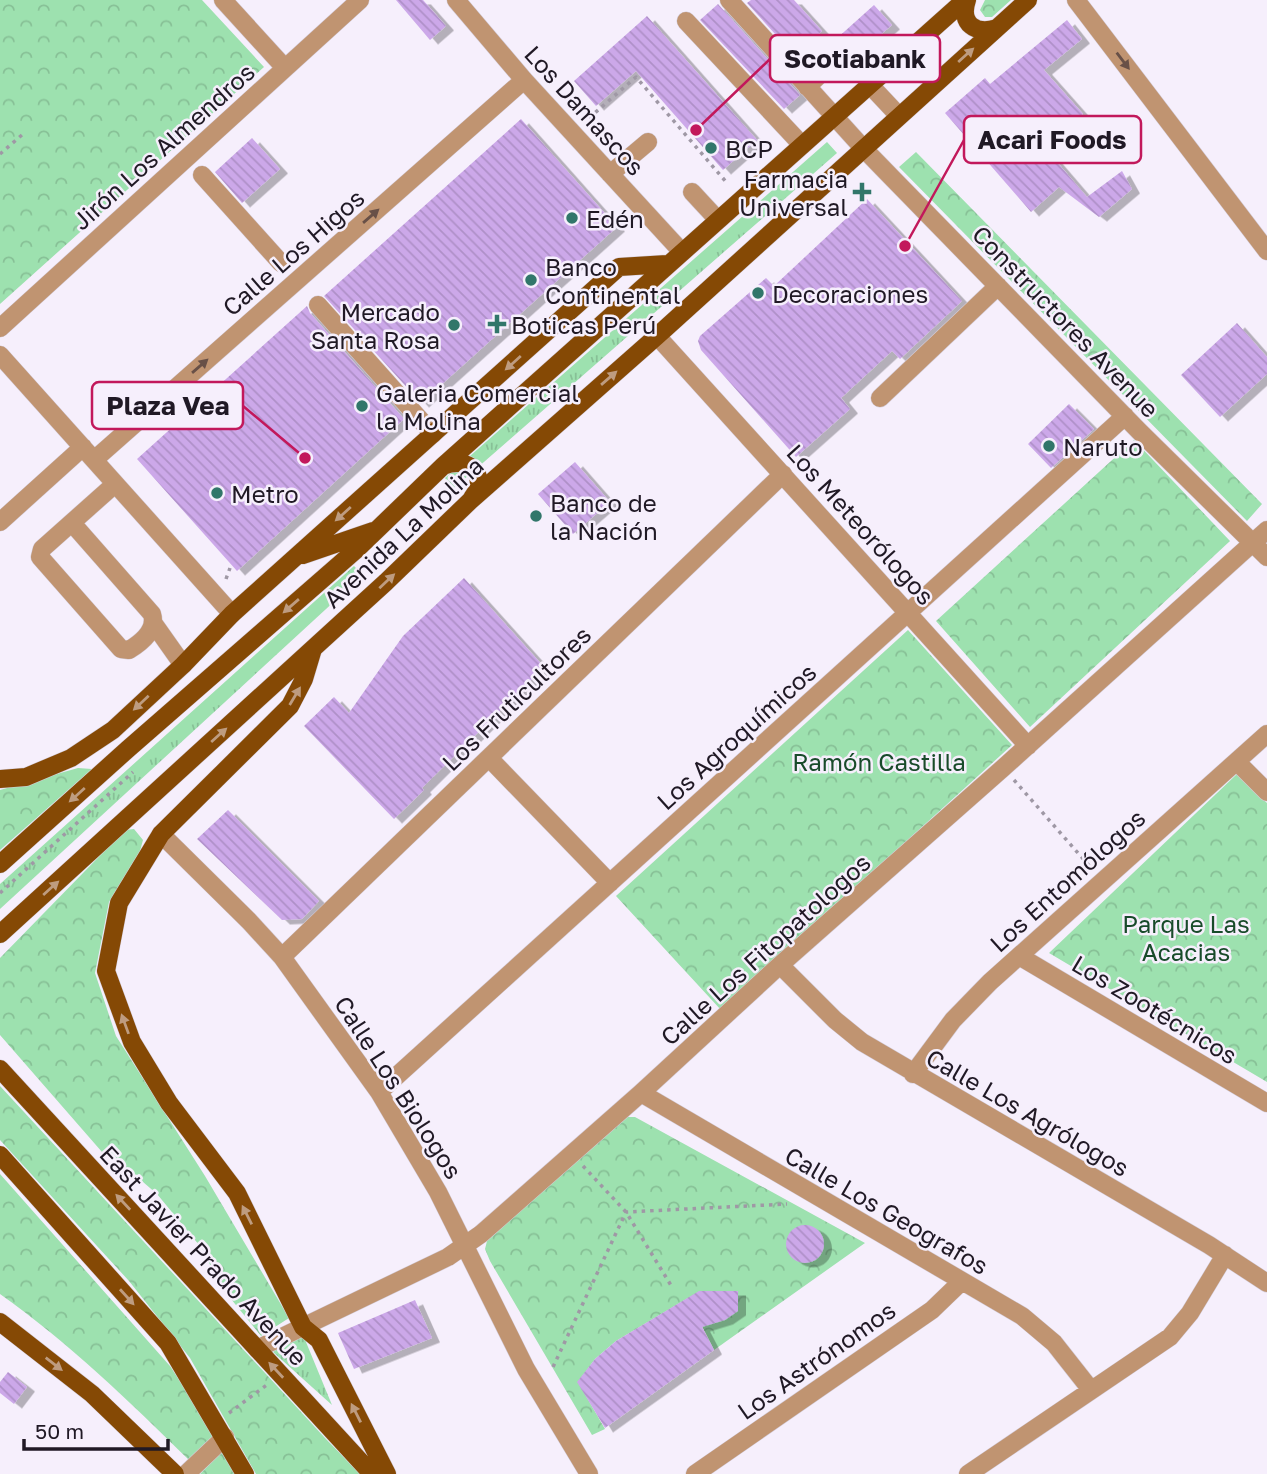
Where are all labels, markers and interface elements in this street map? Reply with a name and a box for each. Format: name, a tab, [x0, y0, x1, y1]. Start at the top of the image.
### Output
callout: Scotiabank	[770, 35, 940, 82]
street label: Los Damascos	[519, 39, 651, 181]
text: Scotiabank	[784, 43, 926, 74]
one-way arrow	[957, 48, 974, 64]
one-way arrow	[1115, 52, 1129, 70]
street label: Jirón Los Almendros	[66, 57, 260, 235]
callout: Acari Foods	[964, 116, 1141, 163]
text: Acari Foods	[978, 124, 1126, 155]
place label: BCP	[725, 134, 773, 163]
marker: BCP	[703, 140, 719, 156]
place label: Farmacia Universal	[739, 164, 848, 221]
street label: Calle Los Higos	[216, 183, 370, 321]
marker: Farmacia Universal	[854, 184, 870, 200]
place label: Edén	[586, 204, 644, 233]
one-way arrow	[362, 208, 380, 224]
marker: Edén	[564, 210, 580, 226]
street label: Constructores Avenue	[967, 219, 1165, 423]
place label: Banco Continental	[545, 252, 680, 309]
marker: Banco Continental	[523, 272, 539, 288]
place label: Decoraciones	[772, 279, 928, 308]
marker: Decoraciones	[750, 285, 766, 301]
place label: Mercado Santa Rosa	[311, 297, 440, 354]
place label: Boticas Perú	[511, 310, 656, 339]
marker: Boticas Perú	[489, 316, 505, 332]
marker: Mercado Santa Rosa	[446, 317, 462, 333]
one-way arrow	[505, 354, 522, 370]
one-way arrow	[192, 359, 209, 374]
one-way arrow	[600, 371, 617, 387]
place label: Galeria Comercial la Molina	[376, 378, 579, 435]
callout: Plaza Vea	[92, 382, 243, 429]
text: Plaza Vea	[106, 390, 230, 421]
marker: Galeria Comercial la Molina	[354, 398, 370, 414]
place label: Naruto	[1063, 432, 1143, 461]
street label: Los Meteorólogos	[781, 438, 941, 610]
marker: Naruto	[1041, 438, 1057, 454]
street label: Avenida La Molina	[317, 450, 489, 614]
place label: Metro	[231, 479, 299, 508]
marker: Metro	[209, 485, 225, 501]
place label: Banco de la Nación	[550, 488, 658, 545]
one-way arrow	[334, 506, 352, 522]
marker: Banco de la Nación	[528, 508, 544, 524]
one-way arrow	[378, 574, 395, 590]
one-way arrow	[282, 598, 300, 614]
street label: Los Fruticultores	[436, 620, 596, 776]
street label: Los Agroquímicos	[650, 657, 822, 815]
one-way arrow	[289, 687, 302, 706]
one-way arrow	[133, 694, 150, 710]
one-way arrow	[210, 727, 228, 743]
park label: Ramón Castilla	[792, 747, 966, 776]
one-way arrow	[69, 786, 86, 802]
street label: Los Entomólogos	[983, 803, 1151, 957]
street label: Calle Los Fitopatologos	[654, 847, 876, 1051]
one-way arrow	[42, 880, 60, 896]
park label: Parque Las Acacias	[1122, 909, 1250, 966]
street label: Los Zootécnicos	[1067, 948, 1243, 1070]
street label: Calle Los Biologos	[329, 990, 469, 1184]
one-way arrow	[119, 1013, 130, 1034]
street label: Calle Los Agrólogos	[921, 1042, 1135, 1182]
street label: East Javier Prado Avenue	[94, 1139, 314, 1371]
street label: Calle Los Geografos	[780, 1140, 994, 1280]
one-way arrow	[115, 1194, 131, 1211]
one-way arrow	[242, 1205, 253, 1225]
one-way arrow	[119, 1288, 135, 1306]
street label: Los Astrónomos	[732, 1295, 900, 1425]
one-way arrow	[45, 1356, 63, 1370]
one-way arrow	[269, 1362, 285, 1379]
one-way arrow	[350, 1403, 361, 1423]
scale bar	[24, 1408, 168, 1452]
text: 50 m	[35, 1418, 84, 1444]

